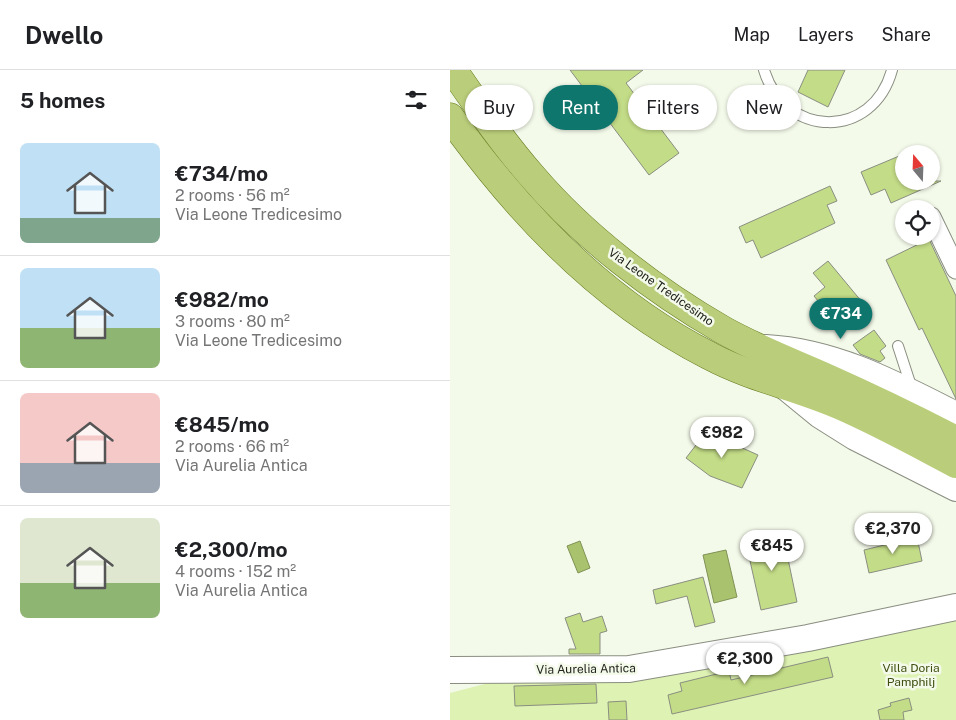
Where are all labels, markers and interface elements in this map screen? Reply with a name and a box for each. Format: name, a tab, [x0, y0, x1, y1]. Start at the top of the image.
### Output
text: Dwello	[25, 21, 103, 49]
text: Map	[734, 24, 770, 45]
text: Layers	[798, 24, 854, 45]
text: Share	[882, 24, 931, 45]
chip: Buy	[465, 85, 533, 130]
chip: Rent	[543, 85, 618, 130]
chip: Filters	[628, 85, 717, 130]
chip: New	[727, 85, 801, 130]
icon: filters	[402, 86, 430, 114]
text: 5 homes	[20, 88, 105, 113]
north arrow	[895, 145, 940, 190]
map controls	[895, 145, 940, 245]
text: €734/mo	[175, 161, 268, 186]
icon: home	[60, 163, 120, 223]
text: 2 rooms · 56 m²	[175, 186, 290, 205]
button: locate	[895, 200, 940, 245]
text: Via Leone Tredicesimo	[175, 205, 342, 224]
street label: Via Leone Tredicesimo	[606, 245, 716, 329]
text: €982/mo	[175, 287, 269, 312]
icon: home	[60, 288, 120, 348]
pin: €734	[811, 298, 871, 340]
text: €734	[820, 304, 862, 323]
text: 3 rooms · 80 m²	[175, 312, 290, 331]
text: Via Leone Tredicesimo	[175, 331, 342, 350]
text: €845/mo	[175, 412, 269, 437]
icon: home	[60, 413, 120, 473]
pin: €982	[692, 416, 752, 459]
text: €982	[701, 423, 743, 442]
text: 2 rooms · 66 m²	[175, 437, 289, 456]
text: Via Aurelia Antica	[175, 456, 308, 475]
pin: €2,370	[852, 512, 934, 555]
text: €2,370	[865, 519, 921, 538]
pin: €845	[742, 530, 802, 572]
text: €845	[751, 536, 793, 555]
text: €2,300/mo	[175, 537, 288, 562]
icon: home	[60, 538, 120, 598]
text: 4 rooms · 152 m²	[175, 562, 296, 581]
text: Via Aurelia Antica	[175, 581, 308, 600]
pin: €2,300	[704, 642, 786, 685]
text: €2,300	[717, 649, 773, 668]
street label: Via Aurelia Antica	[536, 661, 636, 677]
park label: Villa Doria Pamphilj	[882, 661, 940, 689]

